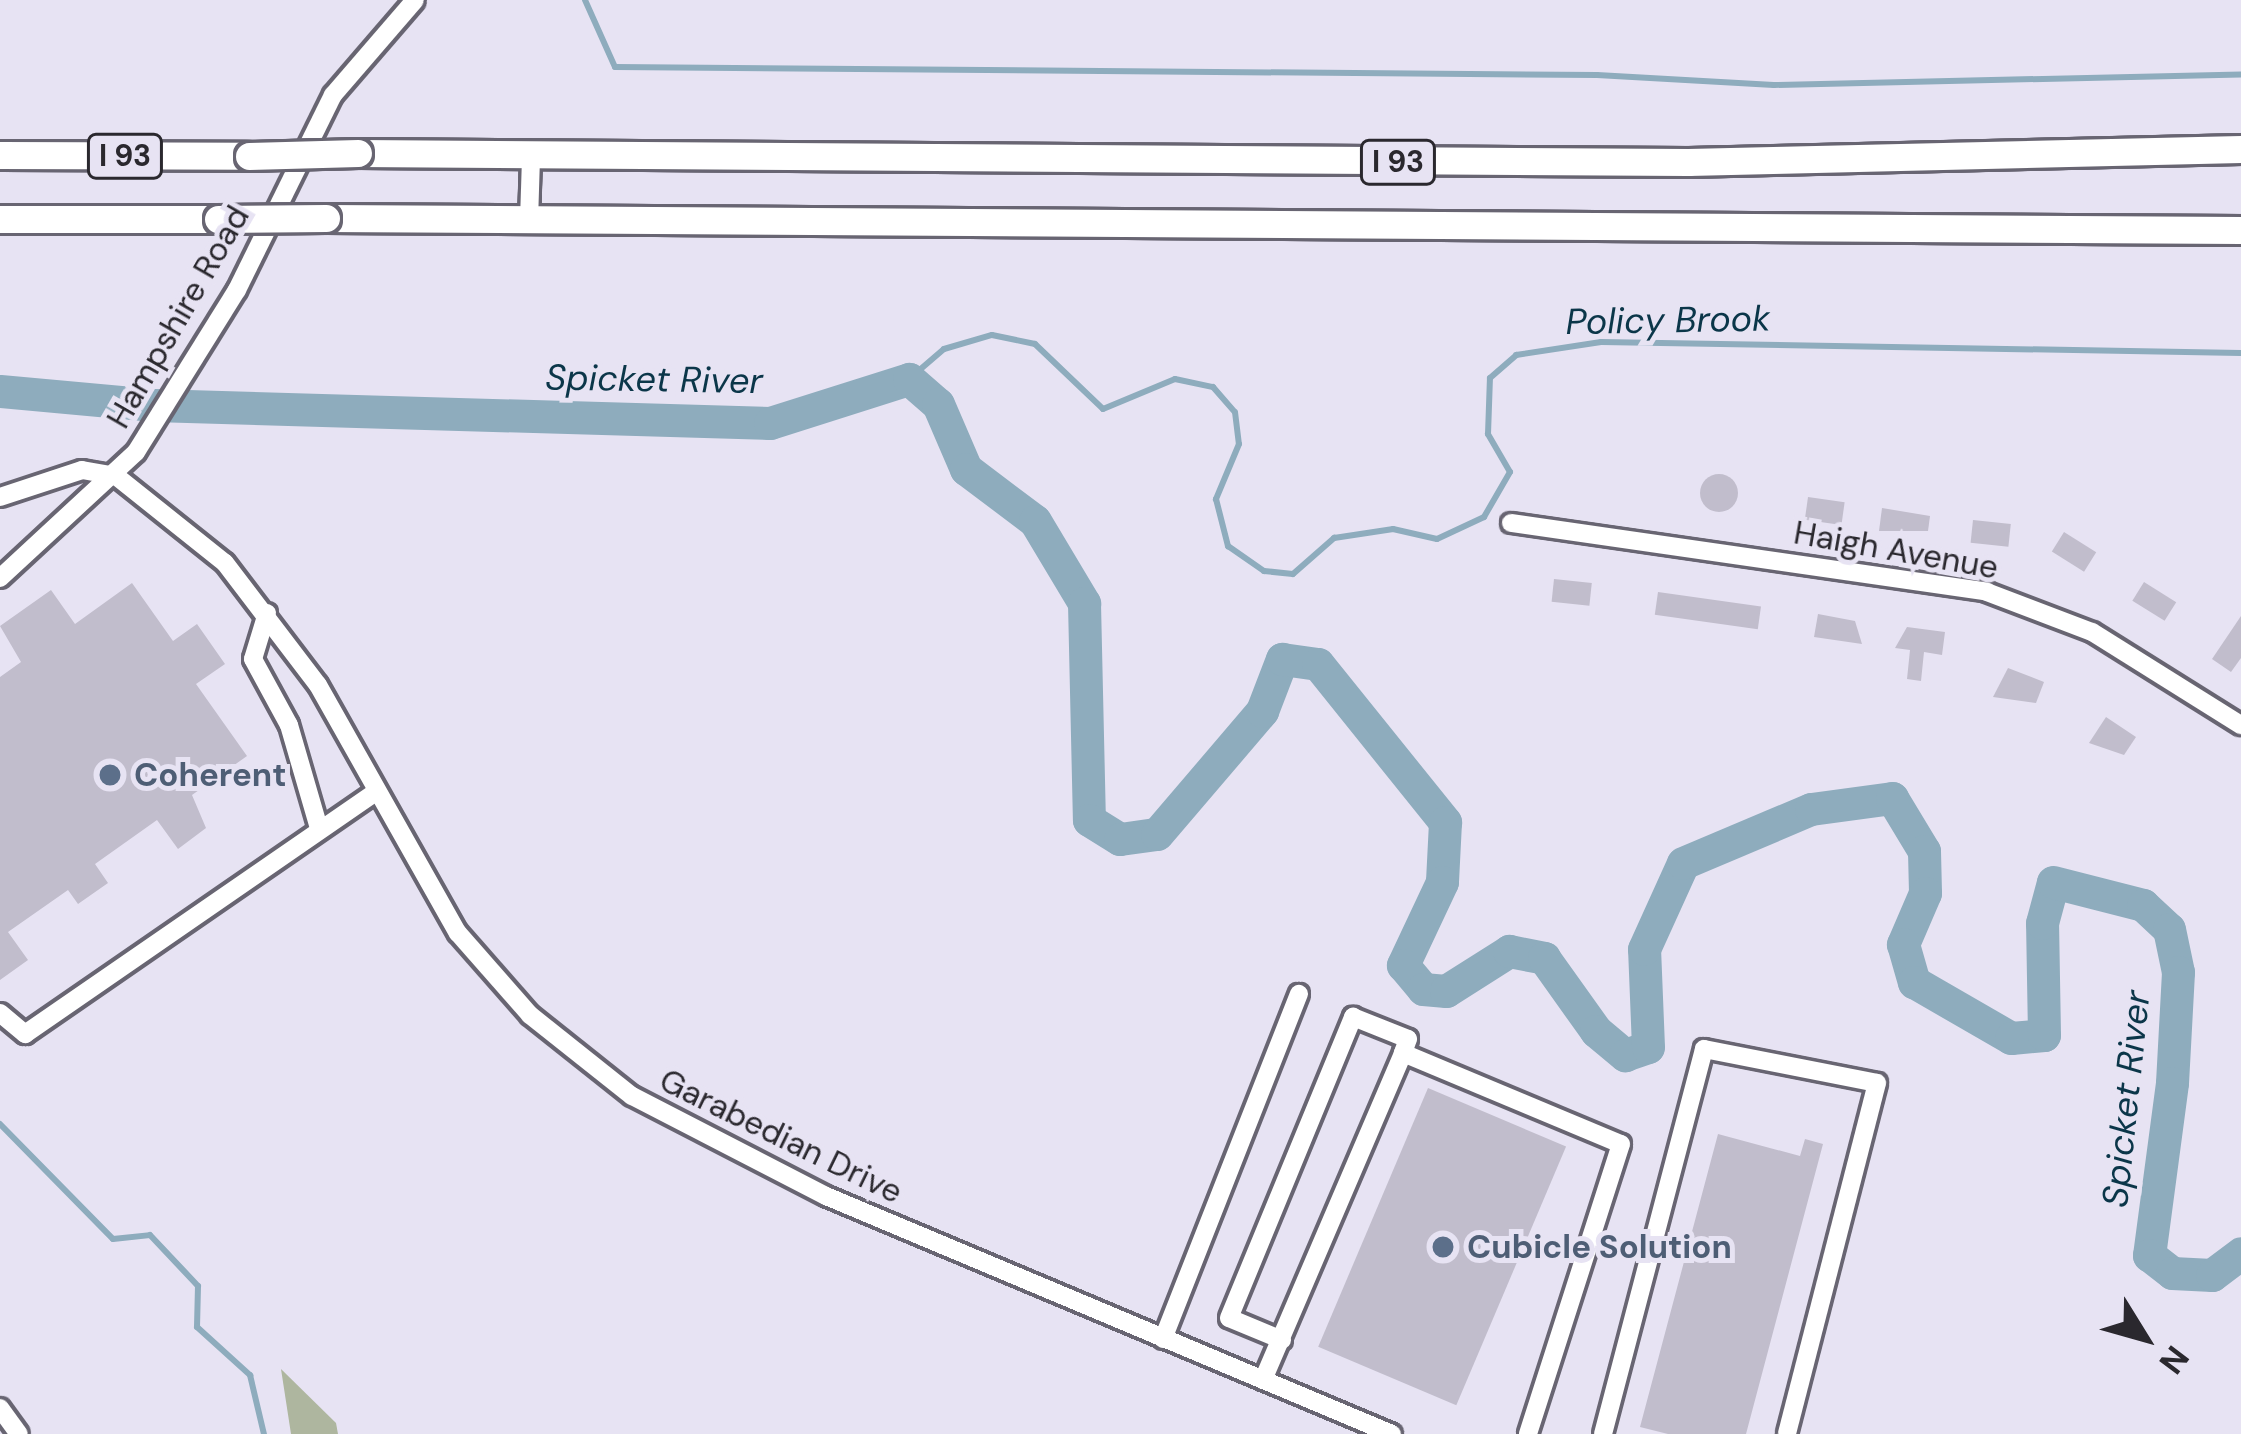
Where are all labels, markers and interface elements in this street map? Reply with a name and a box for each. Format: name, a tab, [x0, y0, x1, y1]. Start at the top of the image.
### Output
road number: I 93	[86, 132, 164, 180]
road number: I 93	[1359, 138, 1437, 186]
street label: Hampshire Road	[98, 199, 258, 435]
water label: Policy Brook	[1565, 297, 1771, 343]
water label: Spicket River	[545, 356, 763, 402]
street label: Haigh Avenue	[1791, 513, 2001, 587]
place label: Coherent	[134, 755, 286, 795]
marker: Coherent	[97, 762, 123, 788]
water label: Spicket River	[2093, 988, 2159, 1210]
street label: Garabedian Drive	[653, 1060, 909, 1212]
place label: Cubicle Solution	[1467, 1227, 1732, 1267]
marker: Cubicle Solution	[1430, 1234, 1456, 1260]
north arrow	[2085, 1278, 2205, 1398]
text: N	[2150, 1337, 2199, 1383]

